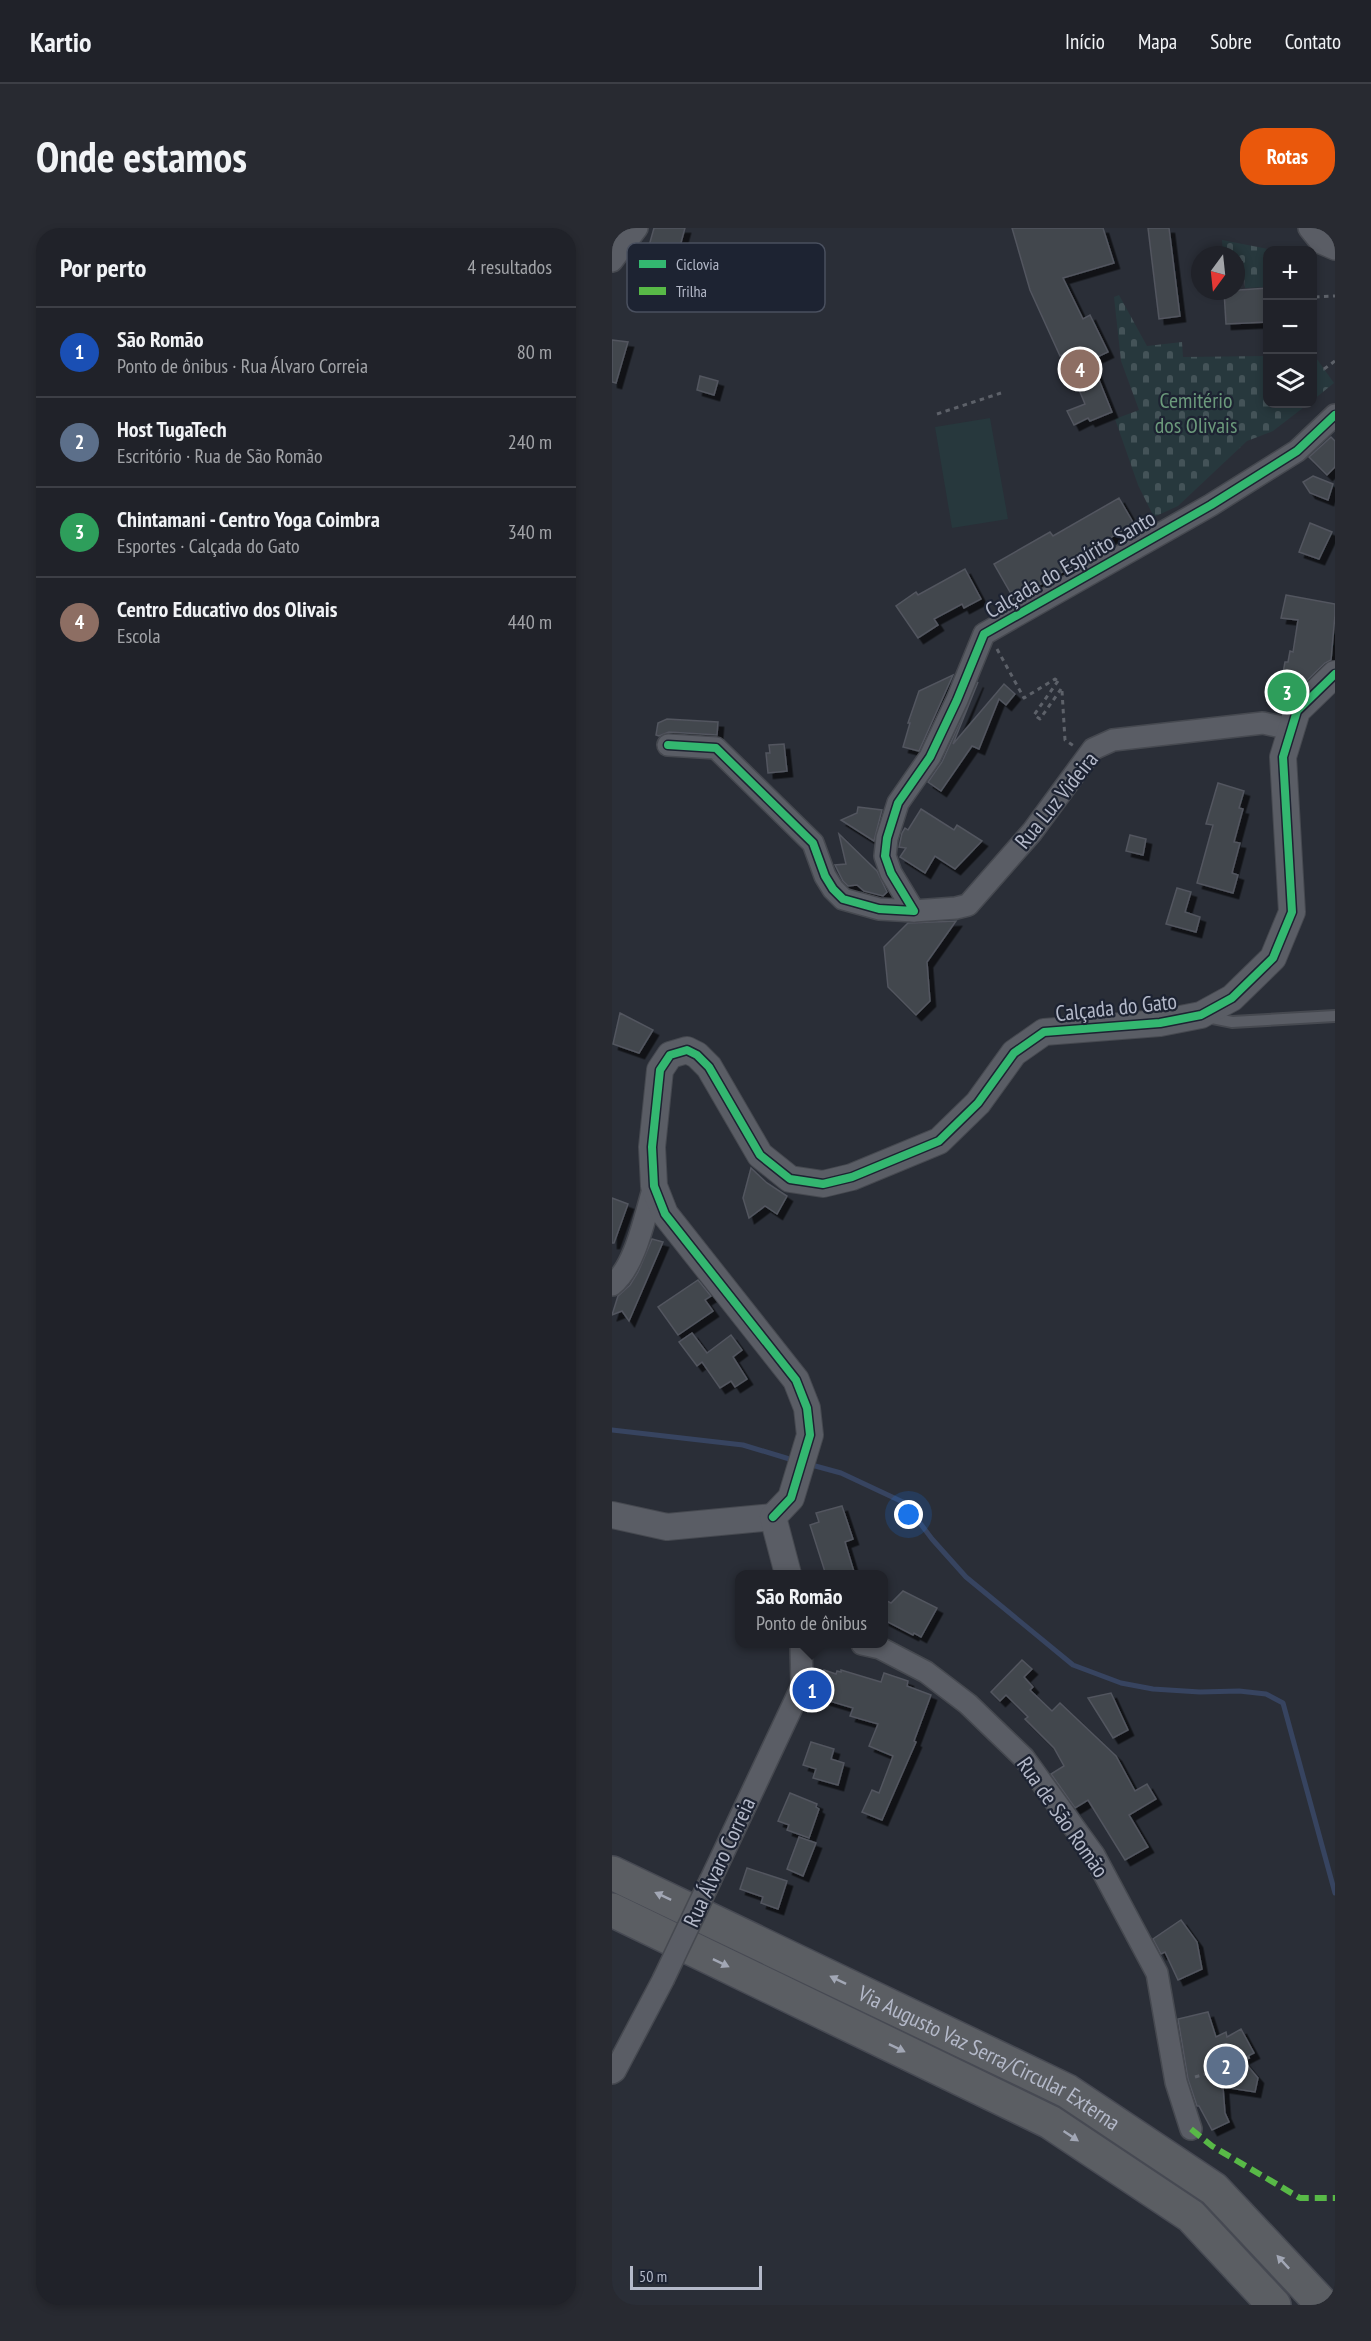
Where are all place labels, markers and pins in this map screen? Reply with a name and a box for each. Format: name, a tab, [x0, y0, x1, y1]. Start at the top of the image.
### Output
pin: 4	[1060, 346, 1100, 392]
pin: 3	[1268, 670, 1306, 714]
pin: 1	[792, 1668, 832, 1712]
pin: 2	[1206, 2044, 1246, 2088]

